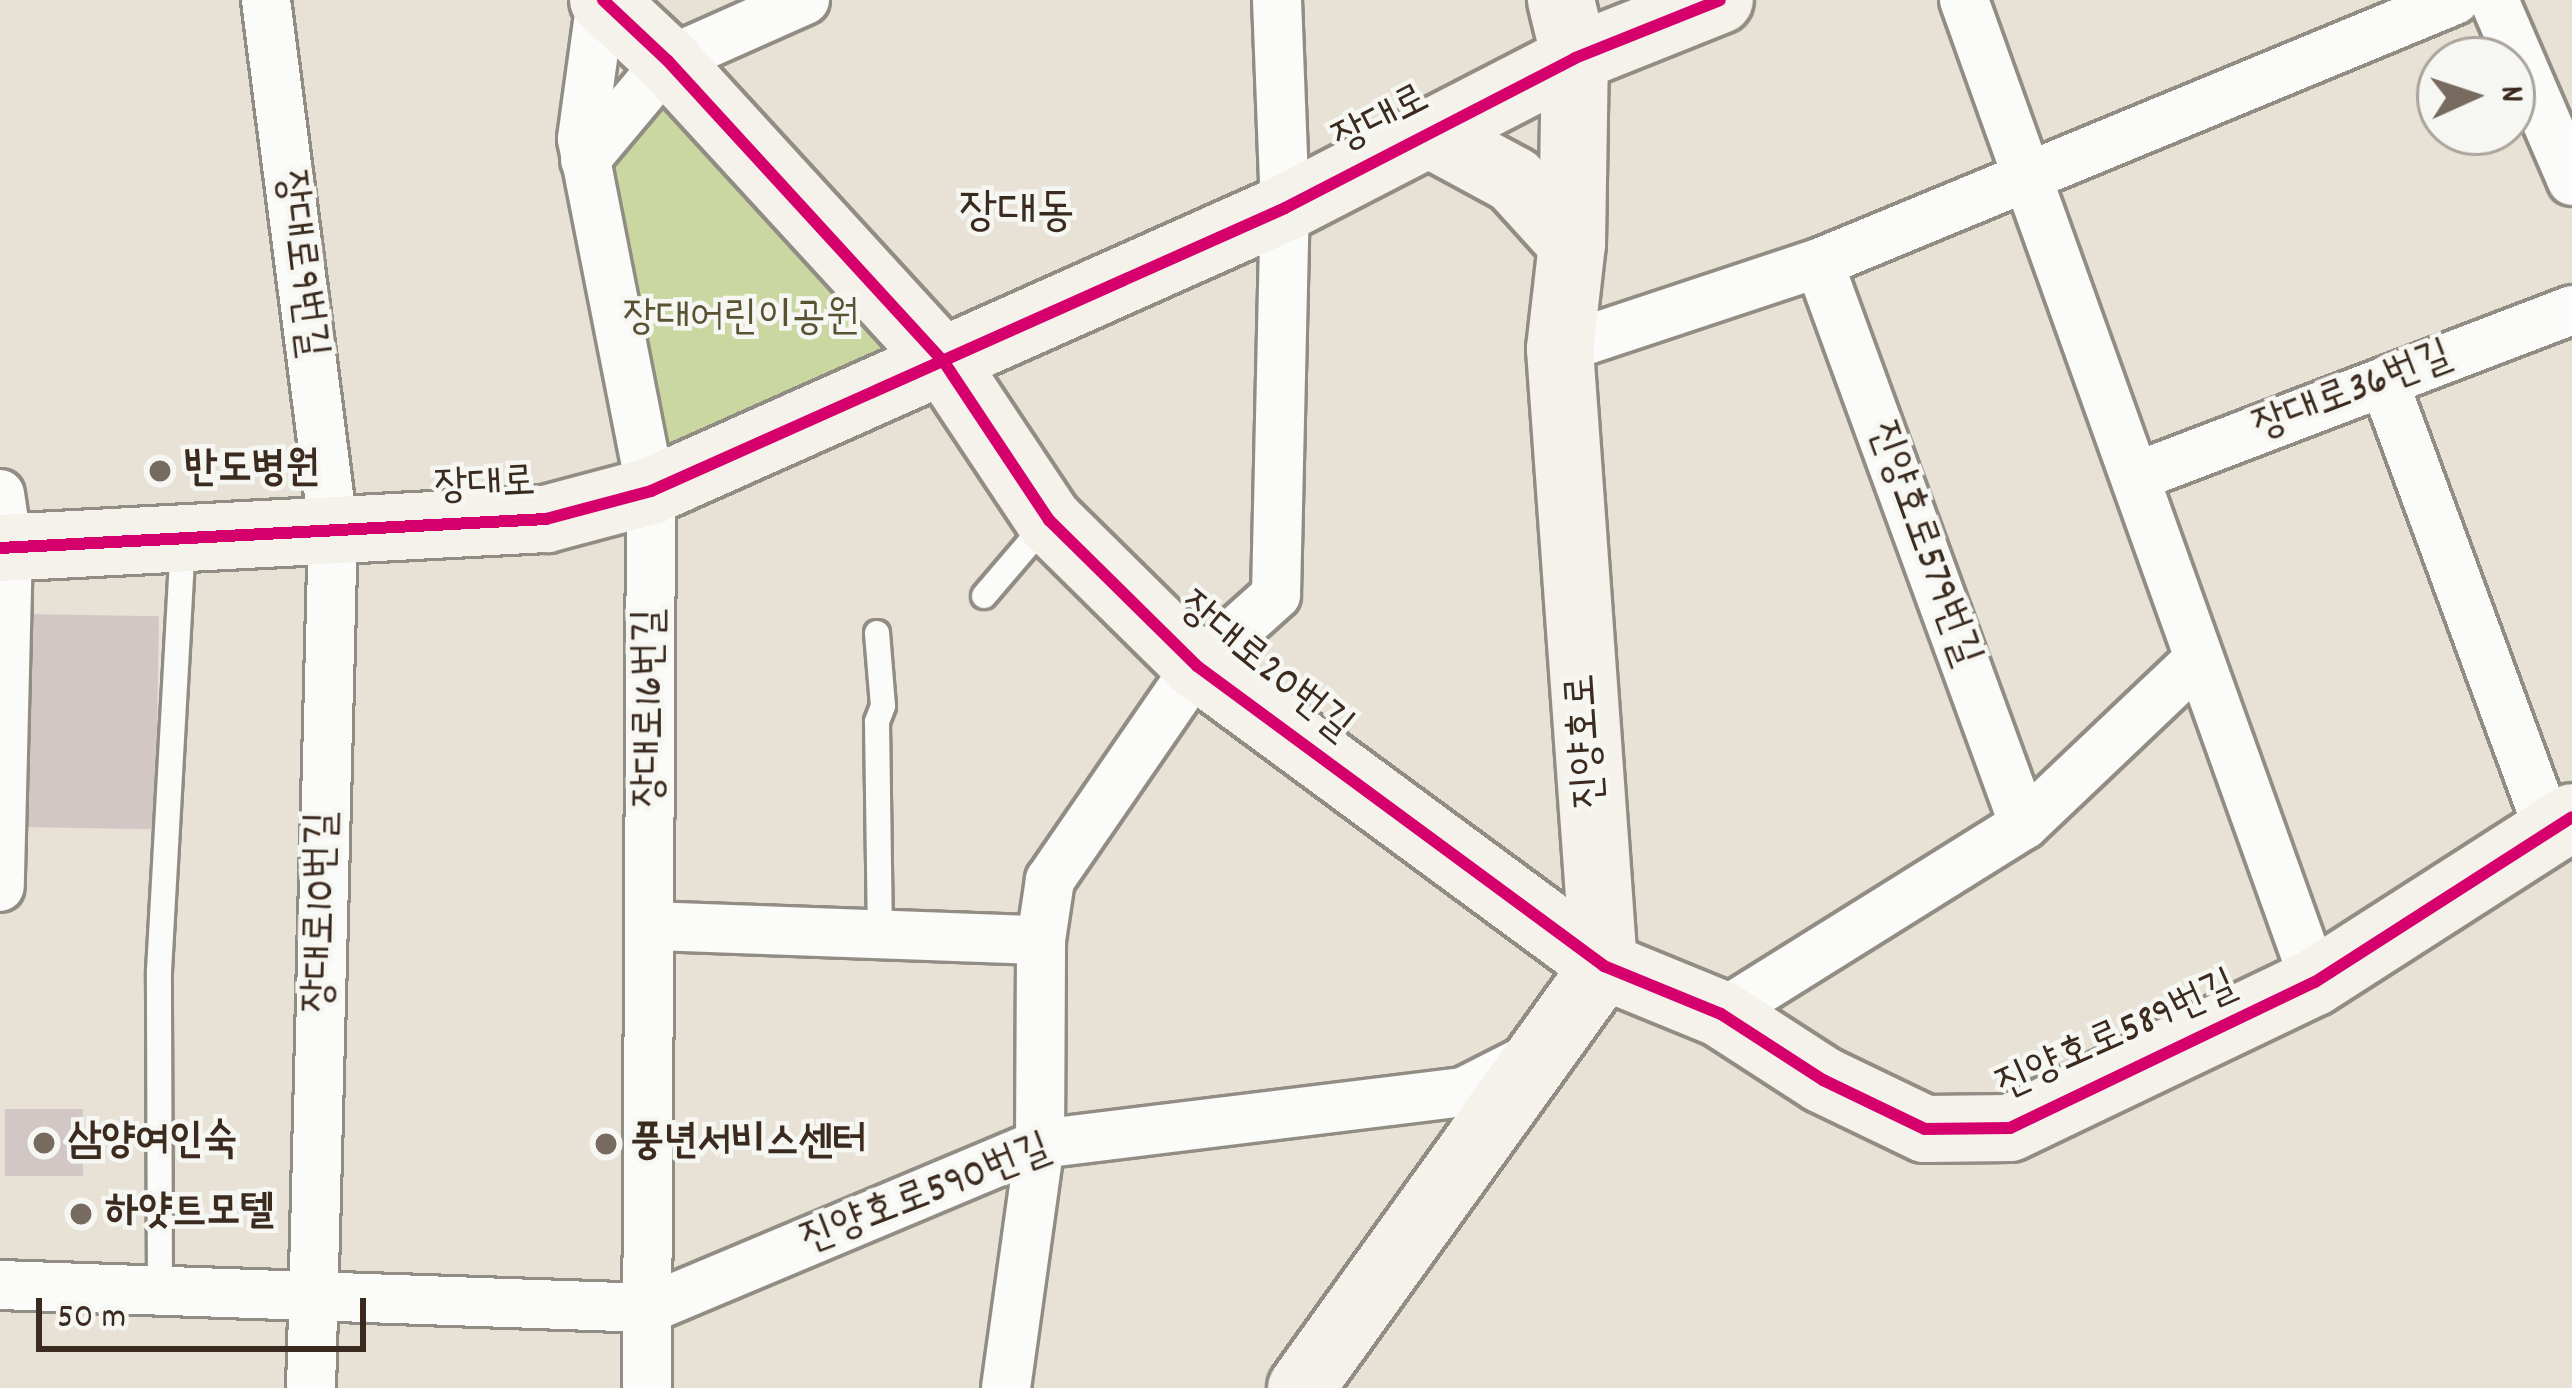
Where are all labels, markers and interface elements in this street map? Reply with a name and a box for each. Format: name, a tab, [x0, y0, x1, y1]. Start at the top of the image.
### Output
north arrow	[2416, 36, 2536, 156]
street label: 장대로	[1325, 76, 1439, 166]
text: N	[2486, 85, 2533, 104]
street label: 장대로9번길	[263, 168, 335, 360]
district label: 장대동	[959, 186, 1075, 244]
park label: 장대어린이공원	[623, 295, 859, 345]
street label: 장대로36번길	[2247, 332, 2459, 454]
street label: 진양호로579번길	[1854, 414, 1990, 674]
place label: 반도병원	[184, 446, 319, 496]
marker: 반도병원	[147, 458, 173, 484]
street label: 장대로	[433, 459, 537, 515]
street label: 장대로20번길	[1166, 582, 1362, 754]
street label: 장대로16번길	[627, 609, 677, 807]
street label: 진양호로	[1558, 672, 1618, 810]
street label: 장대로10번길	[296, 811, 350, 1013]
street label: 진양호로589번길	[1989, 961, 2245, 1113]
place label: 삼양여인숙	[68, 1118, 237, 1168]
place label: 풍년서비스센터	[630, 1119, 867, 1169]
street label: 진양호로590번길	[794, 1125, 1058, 1267]
marker: 삼양여인숙	[31, 1130, 57, 1156]
marker: 풍년서비스센터	[593, 1131, 619, 1157]
place label: 하얏트모텔	[105, 1189, 274, 1239]
marker: 하얏트모텔	[68, 1201, 94, 1227]
scale bar	[42, 1274, 372, 1348]
text: 50 m	[57, 1293, 126, 1345]

